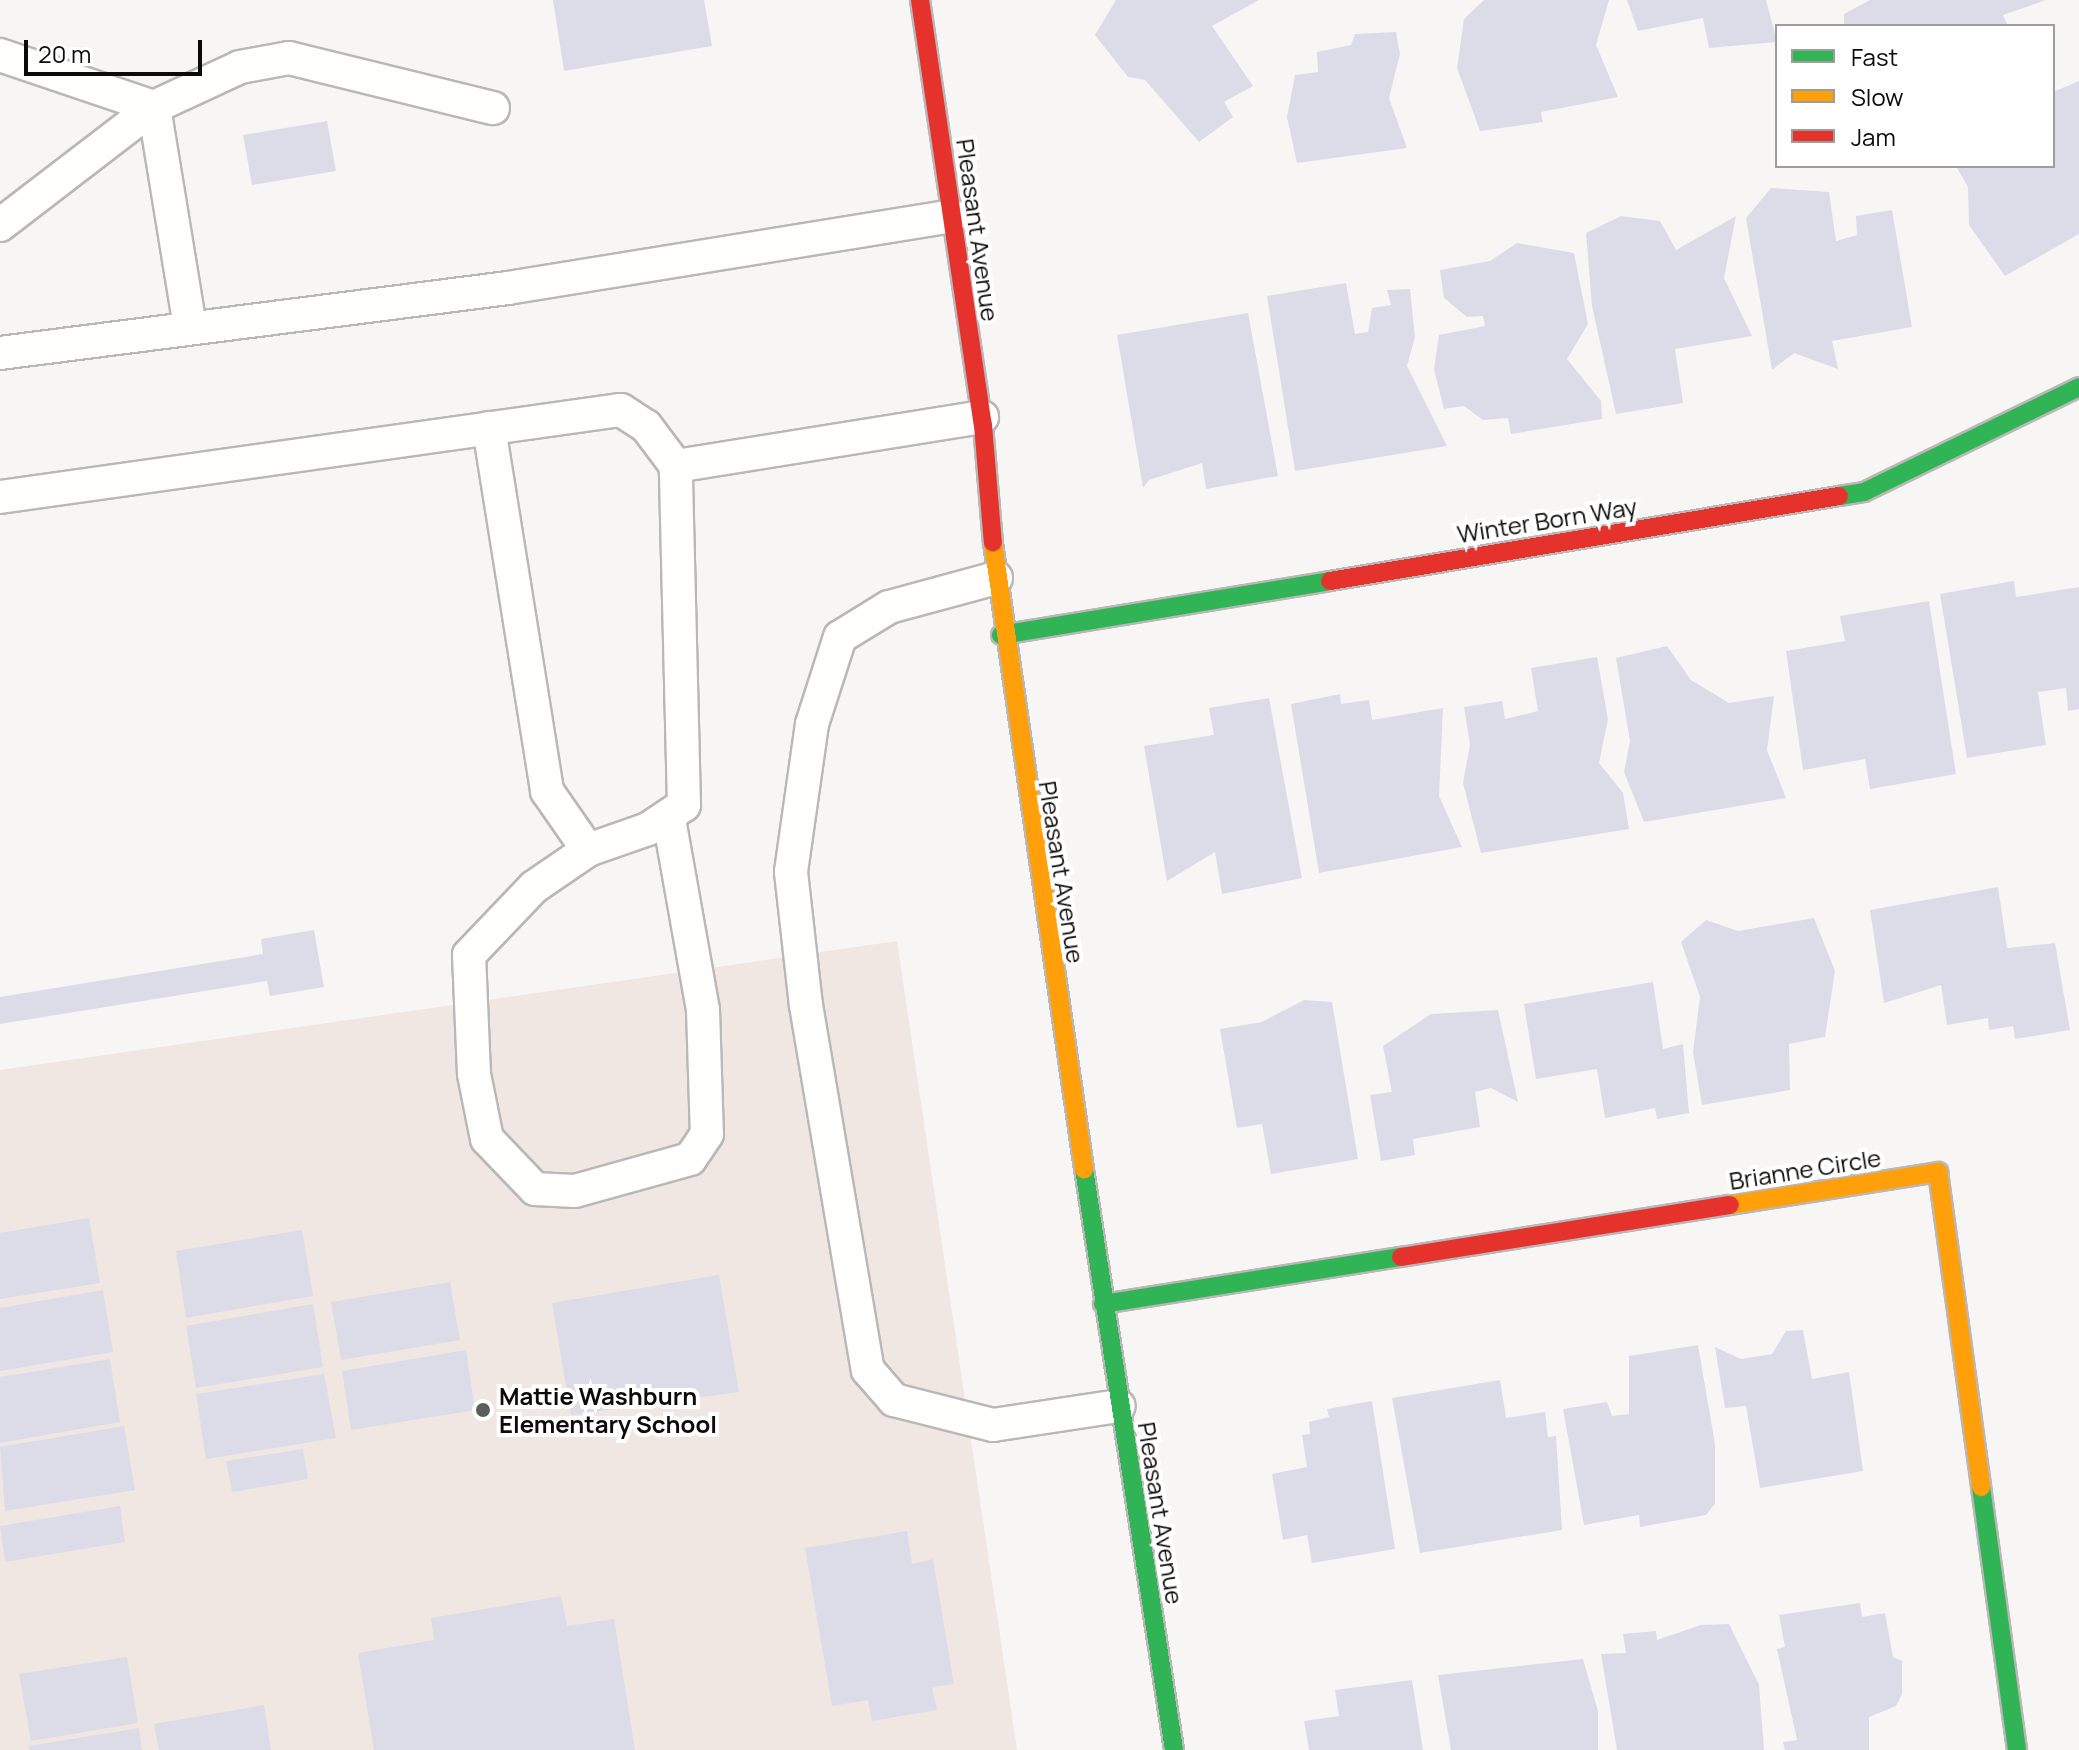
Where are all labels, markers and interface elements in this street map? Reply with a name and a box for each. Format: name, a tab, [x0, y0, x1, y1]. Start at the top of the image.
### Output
scale bar	[28, 24, 206, 74]
legend	[1775, 24, 2055, 168]
text: 20 m	[38, 37, 91, 70]
text: Fast	[1851, 40, 1898, 73]
text: Slow	[1851, 80, 1904, 113]
text: Jam	[1851, 120, 1896, 153]
street label: Pleasant Avenue	[951, 137, 1005, 323]
street label: Winter Born Way	[1455, 492, 1639, 548]
street label: Pleasant Avenue	[1033, 779, 1091, 965]
street label: Brianne Circle	[1727, 1143, 1883, 1195]
place label: Mattie Washburn Elementary School	[499, 1382, 717, 1438]
marker: Mattie Washburn Elementary School	[474, 1401, 492, 1419]
street label: Pleasant Avenue	[1132, 1420, 1190, 1606]

